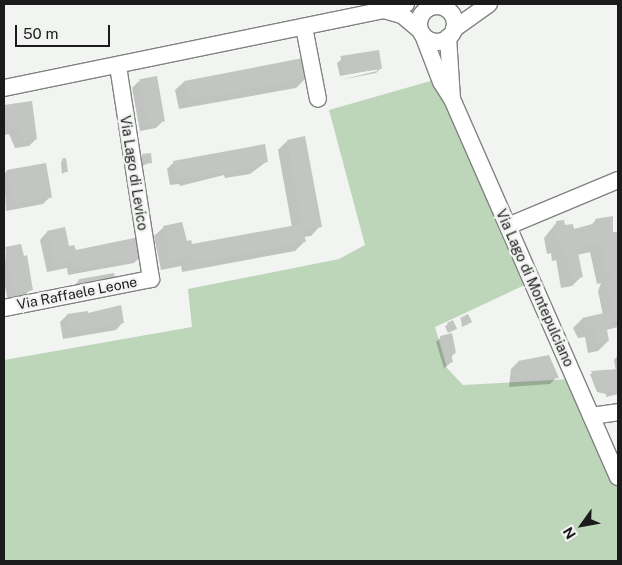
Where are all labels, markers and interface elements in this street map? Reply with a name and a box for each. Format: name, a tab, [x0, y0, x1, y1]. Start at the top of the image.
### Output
scale bar	[18, 15, 112, 47]
text: 50 m	[23, 25, 58, 42]
street label: Via Lago di Levico	[117, 114, 151, 232]
street label: Via Lago di Montepulciano	[493, 206, 577, 370]
street label: Via Raffaele Leone	[15, 273, 139, 313]
north arrow	[557, 500, 607, 550]
text: N	[560, 524, 579, 542]

